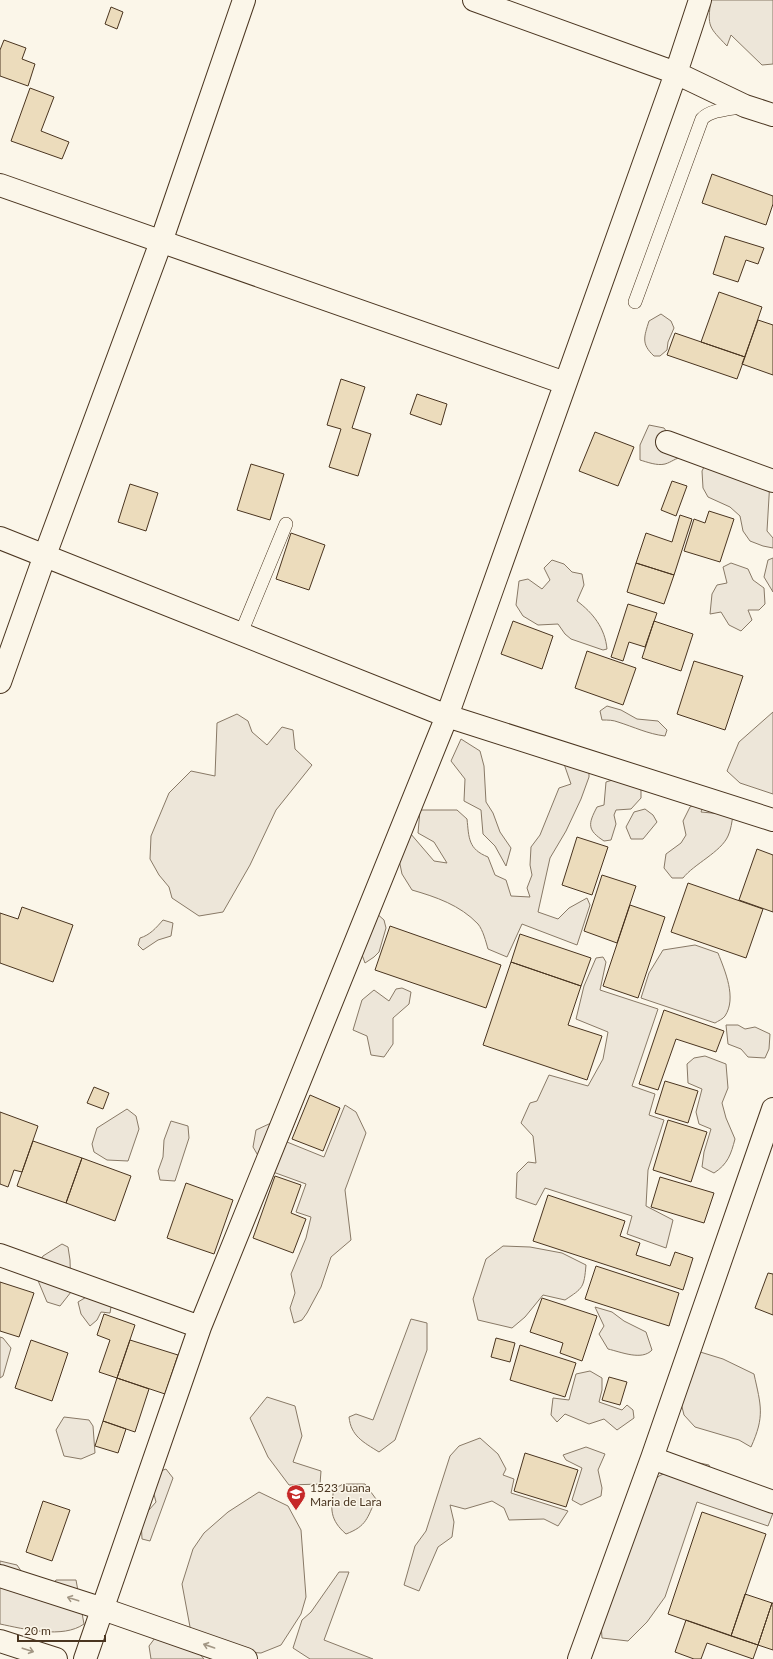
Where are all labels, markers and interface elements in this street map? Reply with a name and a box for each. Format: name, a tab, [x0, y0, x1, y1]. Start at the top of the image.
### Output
place label: 1523 Juana Maria de Lara	[310, 1480, 382, 1509]
school or university icon: 1523 Juana Maria de Lara	[285, 1483, 307, 1511]
one-way arrow	[67, 1595, 80, 1602]
scale bar	[18, 1617, 105, 1643]
text: 20 m	[24, 1623, 51, 1638]
one-way arrow	[203, 1642, 216, 1649]
one-way arrow	[21, 1647, 34, 1654]

